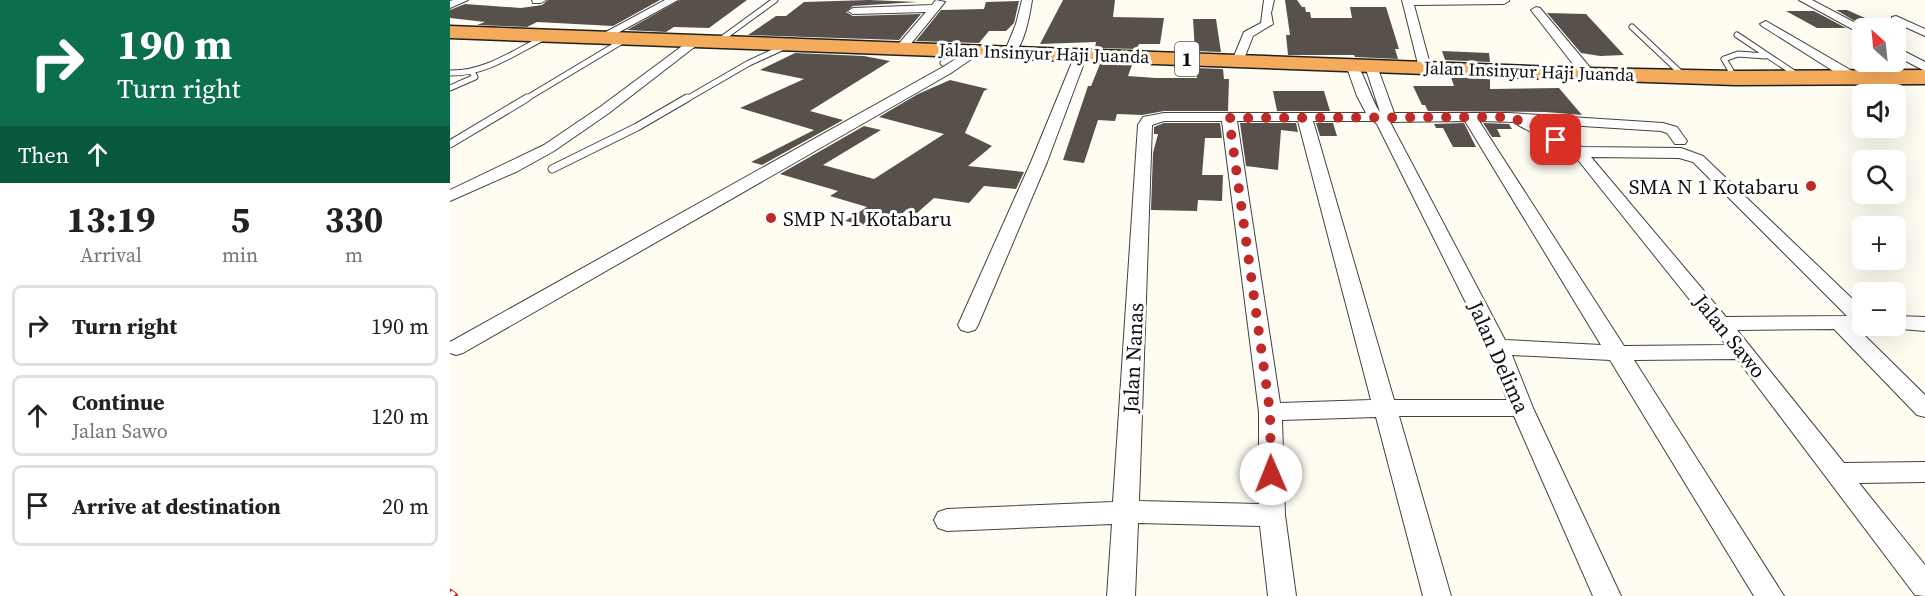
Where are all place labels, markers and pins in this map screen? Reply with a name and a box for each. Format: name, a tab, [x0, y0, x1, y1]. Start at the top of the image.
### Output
pin	[1530, 114, 1581, 165]
place label: SMA N 1 Kotabaru	[1629, 172, 1799, 201]
marker: SMA N 1 Kotabaru	[1804, 179, 1818, 193]
place label: SMP N 1 Kotabaru	[783, 204, 952, 233]
marker: SMP N 1 Kotabaru	[764, 211, 778, 225]

